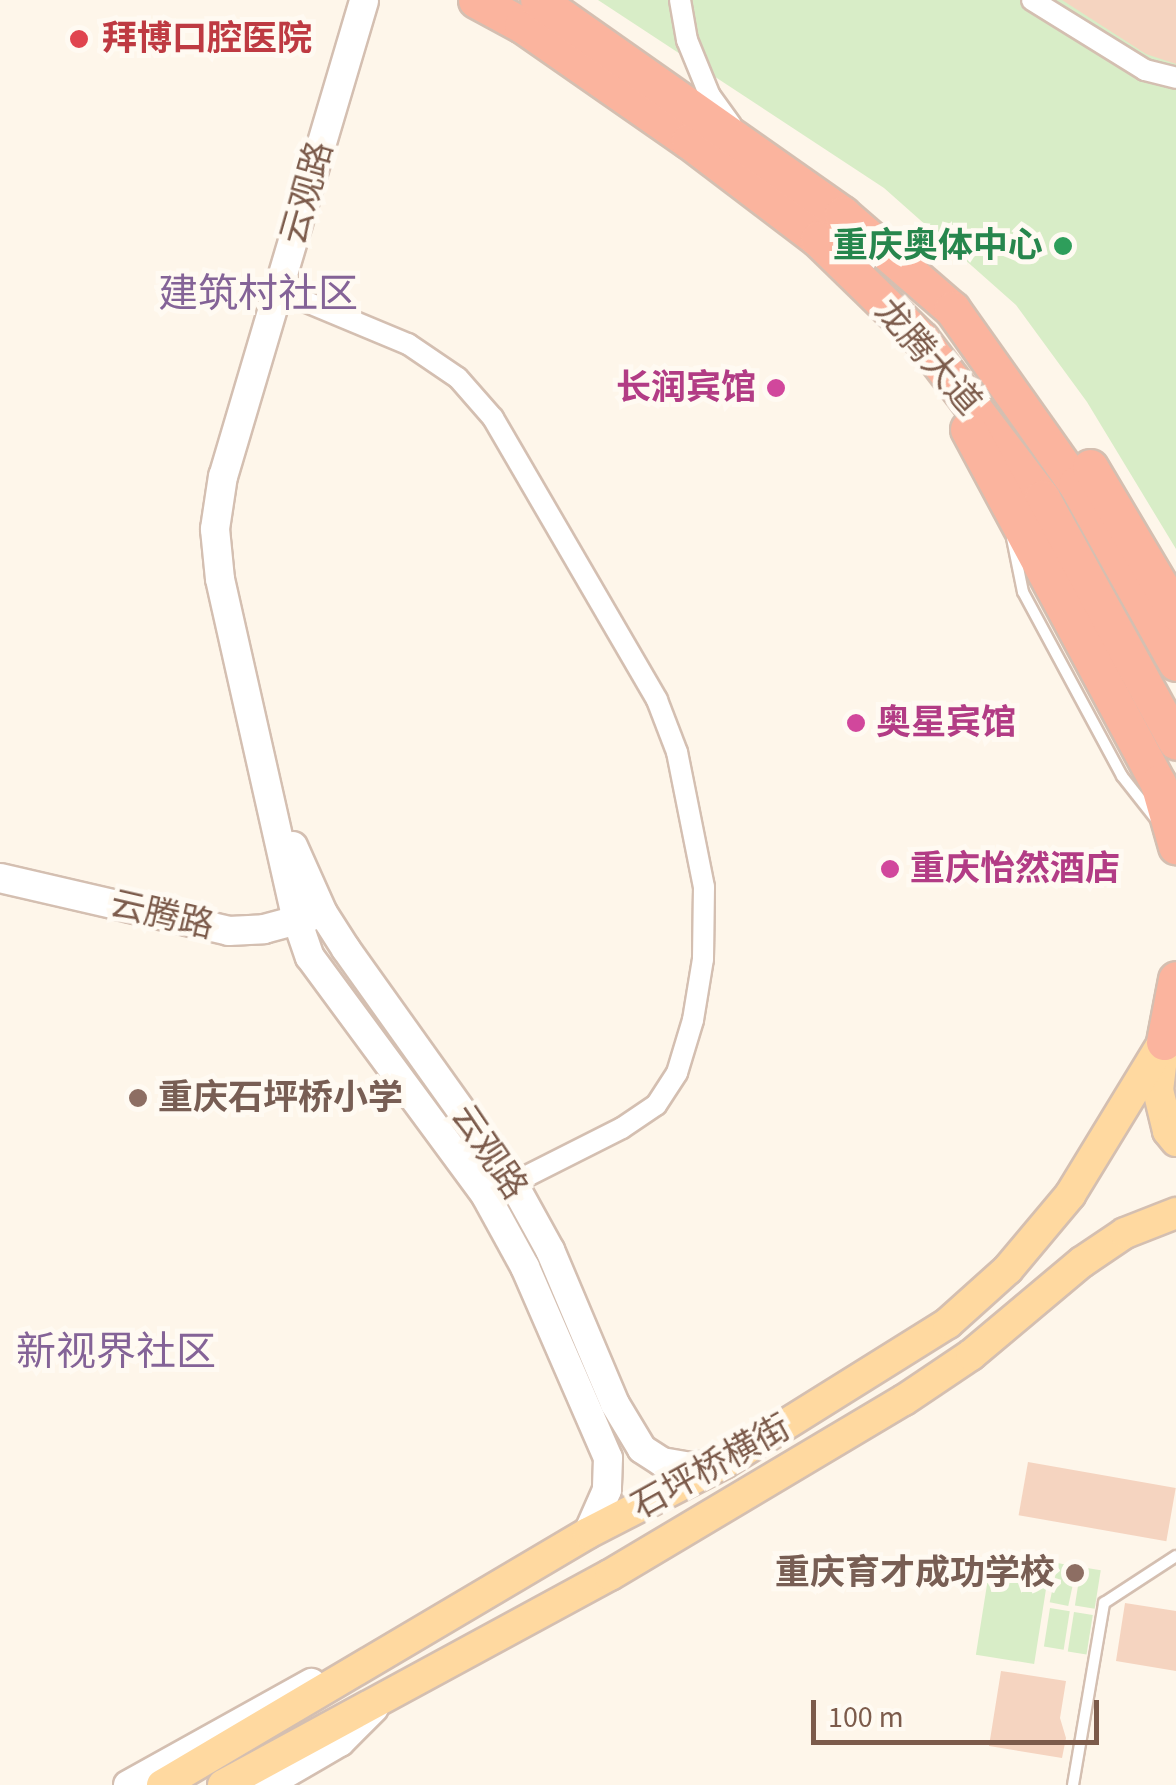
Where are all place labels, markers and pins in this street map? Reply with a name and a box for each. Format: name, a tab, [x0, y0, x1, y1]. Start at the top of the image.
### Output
place label: 拜博口腔医院	[102, 18, 312, 60]
marker: 拜博口腔医院	[66, 26, 92, 52]
place label: 重庆奥体中心	[833, 225, 1043, 267]
marker: 重庆奥体中心	[1052, 235, 1074, 257]
place label: 长润宾馆	[616, 367, 756, 409]
marker: 长润宾馆	[765, 377, 787, 399]
place label: 奥星宾馆	[876, 702, 1016, 744]
marker: 奥星宾馆	[845, 712, 867, 734]
place label: 重庆怡然酒店	[910, 848, 1120, 890]
marker: 重庆怡然酒店	[879, 858, 901, 880]
place label: 重庆石坪桥小学	[158, 1077, 403, 1119]
marker: 重庆石坪桥小学	[127, 1087, 149, 1109]
place label: 重庆育才成功学校	[775, 1552, 1055, 1594]
marker: 重庆育才成功学校	[1064, 1562, 1086, 1584]

